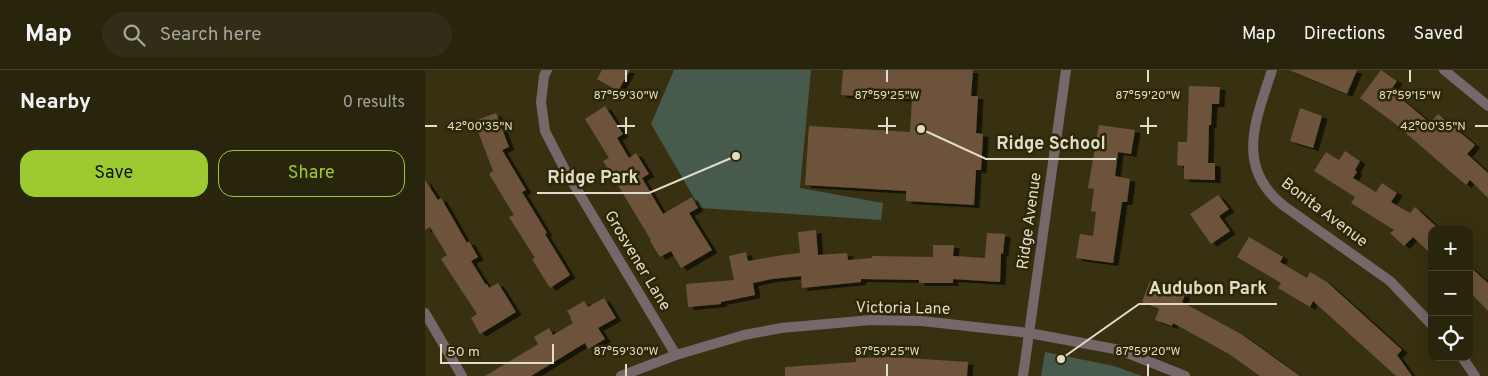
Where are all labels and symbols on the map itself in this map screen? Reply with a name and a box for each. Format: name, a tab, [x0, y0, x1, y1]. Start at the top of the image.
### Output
text: 87°59'30"W	[593, 88, 659, 104]
text: 87°59'25"W	[854, 88, 920, 104]
text: 87°59'20"W	[1115, 88, 1181, 104]
text: 87°59'15"W	[1379, 88, 1441, 104]
text: 42°00'35"N	[447, 119, 513, 135]
text: 42°00'35"N	[1400, 119, 1466, 135]
callout: Ridge School	[986, 126, 1116, 159]
text: Ridge School	[996, 133, 1106, 156]
callout: Ridge Park	[537, 160, 649, 193]
text: Ridge Park	[547, 167, 639, 190]
street label: Ridge Avenue	[1013, 171, 1047, 271]
street label: Bonita Avenue	[1277, 174, 1371, 252]
street label: Grosvener Lane	[599, 207, 675, 315]
callout: Audubon Park	[1139, 271, 1277, 304]
text: Audubon Park	[1149, 278, 1267, 301]
street label: Victoria Lane	[855, 298, 951, 320]
scale bar	[440, 341, 554, 364]
text: 87°59'30"W	[593, 344, 659, 360]
text: 87°59'25"W	[854, 344, 920, 360]
text: 87°59'20"W	[1115, 344, 1181, 360]

